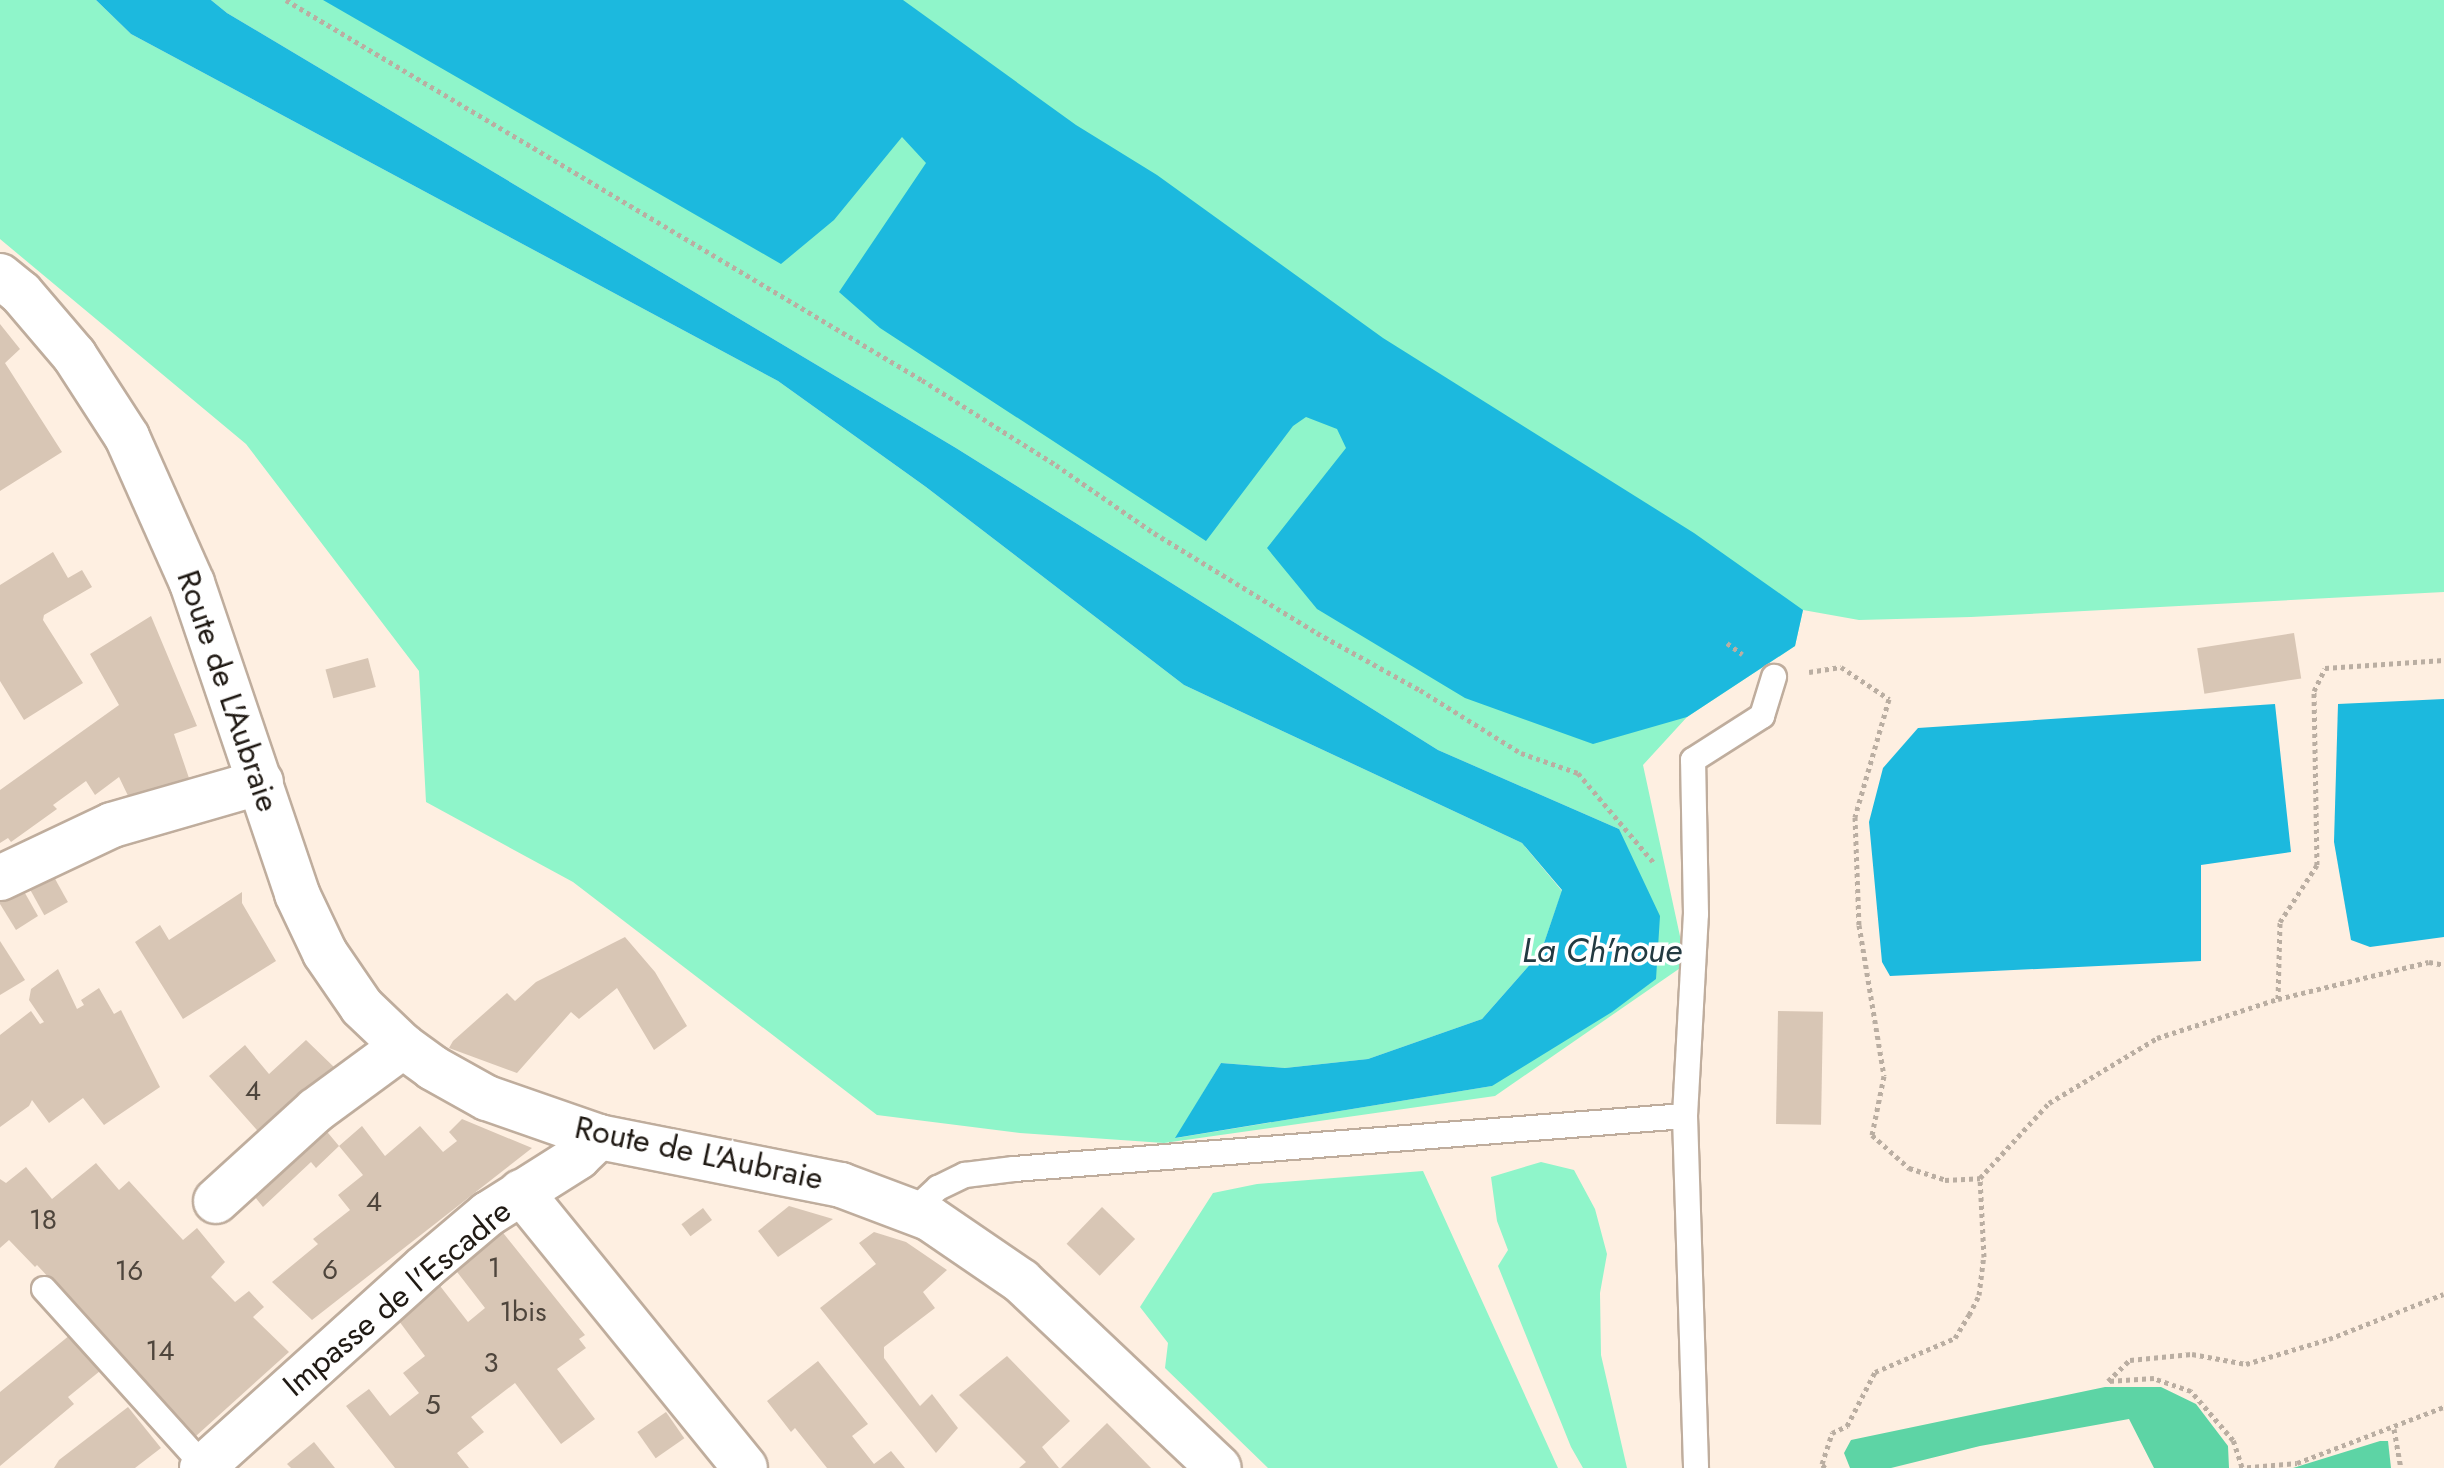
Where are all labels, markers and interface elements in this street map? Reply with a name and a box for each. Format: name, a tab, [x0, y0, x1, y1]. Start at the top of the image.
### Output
street label: Route de L'Aubraie	[169, 565, 287, 817]
water label: La Ch'noue	[1522, 931, 1682, 971]
house number: 4	[245, 1074, 261, 1108]
street label: Route de L'Aubraie	[571, 1108, 827, 1198]
house number: 4	[366, 1185, 382, 1219]
street label: Impasse de l'Escadre	[275, 1192, 519, 1404]
house number: 18	[29, 1203, 57, 1237]
house number: 1	[488, 1251, 500, 1285]
house number: 6	[322, 1253, 338, 1287]
house number: 16	[115, 1254, 143, 1288]
house number: 1bis	[499, 1295, 547, 1329]
house number: 14	[146, 1334, 174, 1368]
house number: 3	[483, 1346, 499, 1380]
house number: 5	[425, 1388, 441, 1422]

